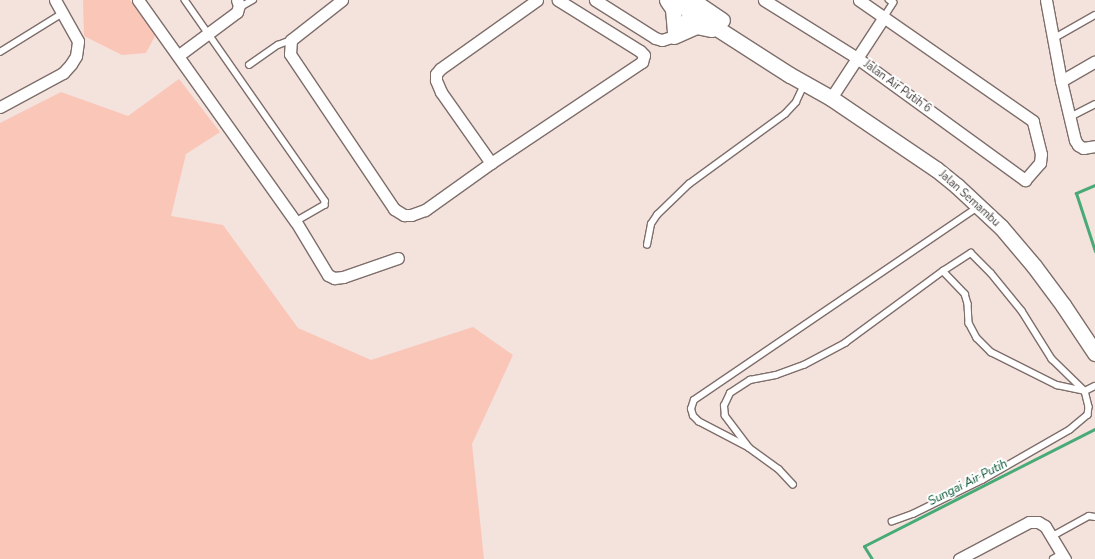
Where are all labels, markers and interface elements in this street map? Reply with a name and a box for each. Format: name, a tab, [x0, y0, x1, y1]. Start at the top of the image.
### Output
street label: Jalan Air Putih 6	[861, 58, 933, 116]
street label: Jalan Semambu	[936, 168, 1002, 230]
water label: Sungai Air Putih	[926, 457, 1010, 509]

